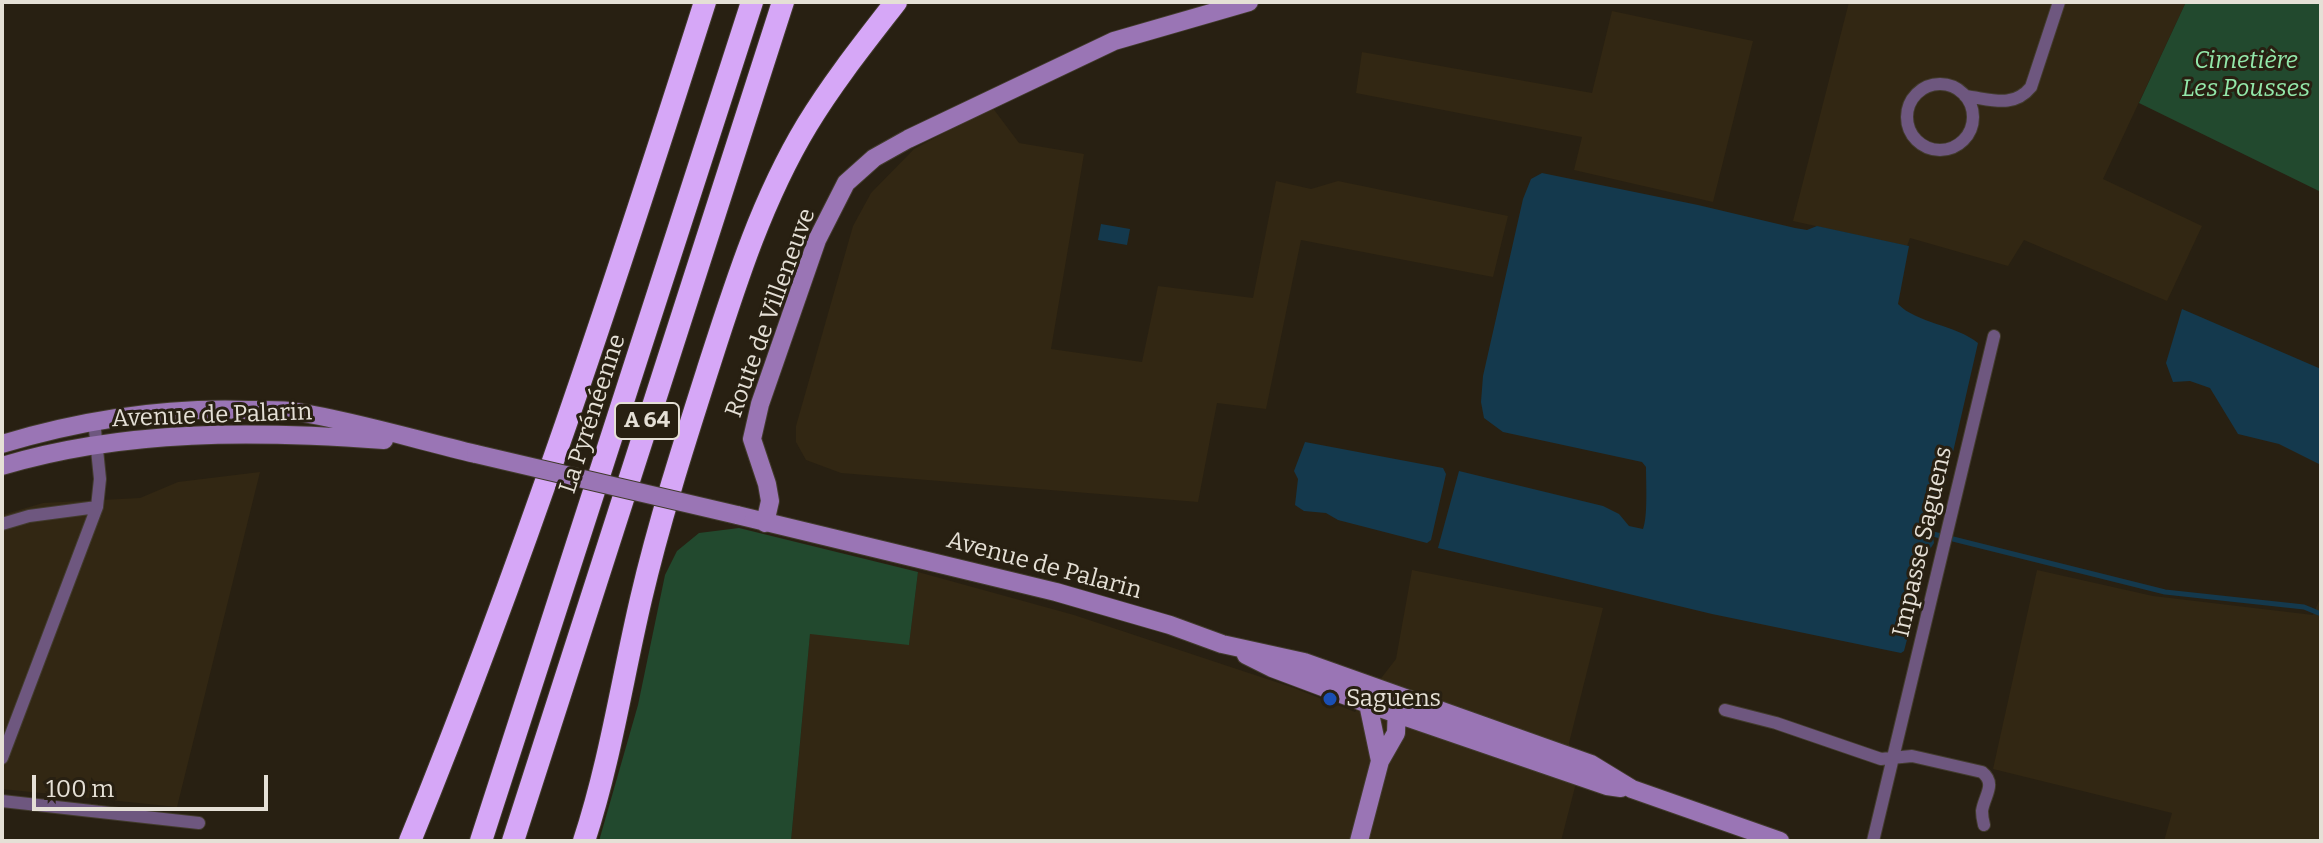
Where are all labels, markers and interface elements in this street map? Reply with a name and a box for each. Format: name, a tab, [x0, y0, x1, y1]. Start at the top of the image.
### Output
park label: Cimetière Les Pousses	[2182, 47, 2310, 103]
street label: Route de Villeneuve	[720, 205, 822, 421]
street label: La Pyrénéenne	[554, 331, 632, 497]
street label: Avenue de Palarin	[111, 398, 313, 434]
road number: A 64	[615, 403, 679, 439]
street label: Impasse Saguens	[1887, 444, 1959, 640]
street label: Avenue de Palarin	[943, 526, 1145, 606]
place label: Saguens	[1346, 685, 1441, 713]
marker: Saguens	[1321, 690, 1339, 708]
scale bar	[36, 759, 272, 809]
text: 100 m	[46, 775, 114, 803]

